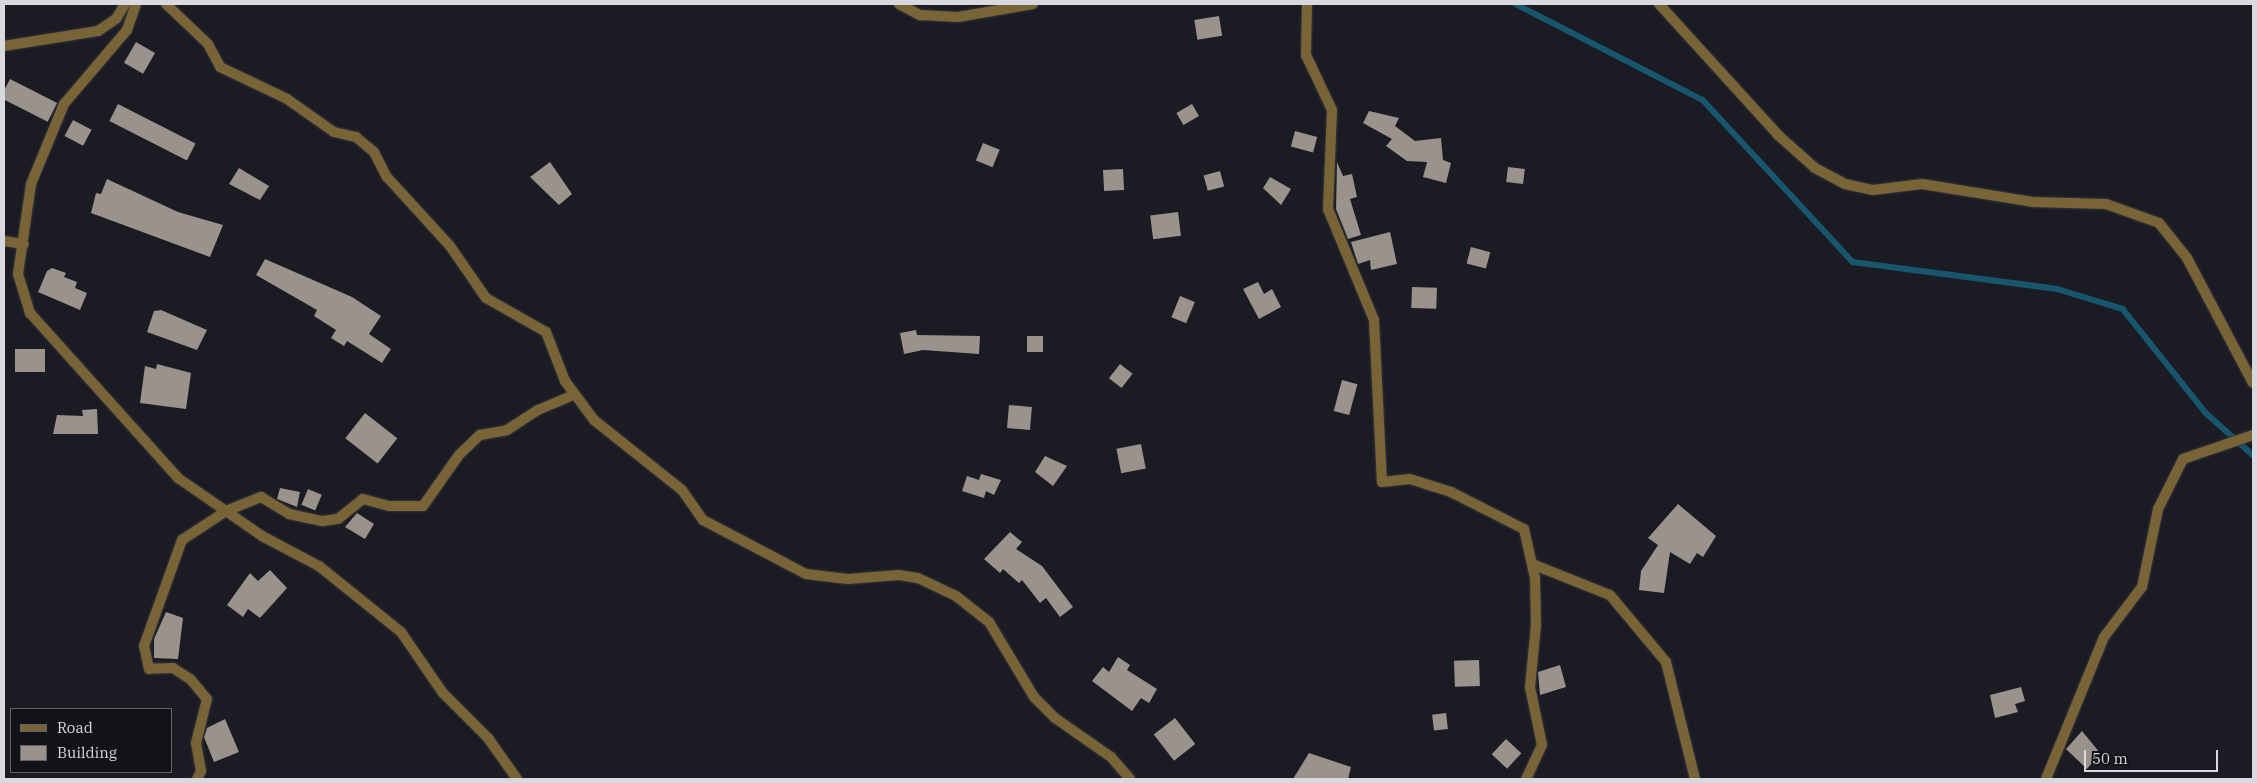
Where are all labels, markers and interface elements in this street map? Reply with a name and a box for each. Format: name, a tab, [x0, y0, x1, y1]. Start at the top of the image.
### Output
legend	[10, 708, 172, 773]
text: Road	[57, 718, 93, 737]
scale bar	[2087, 740, 2221, 772]
text: Building	[57, 743, 117, 762]
text: 50 m	[2092, 749, 2128, 768]

